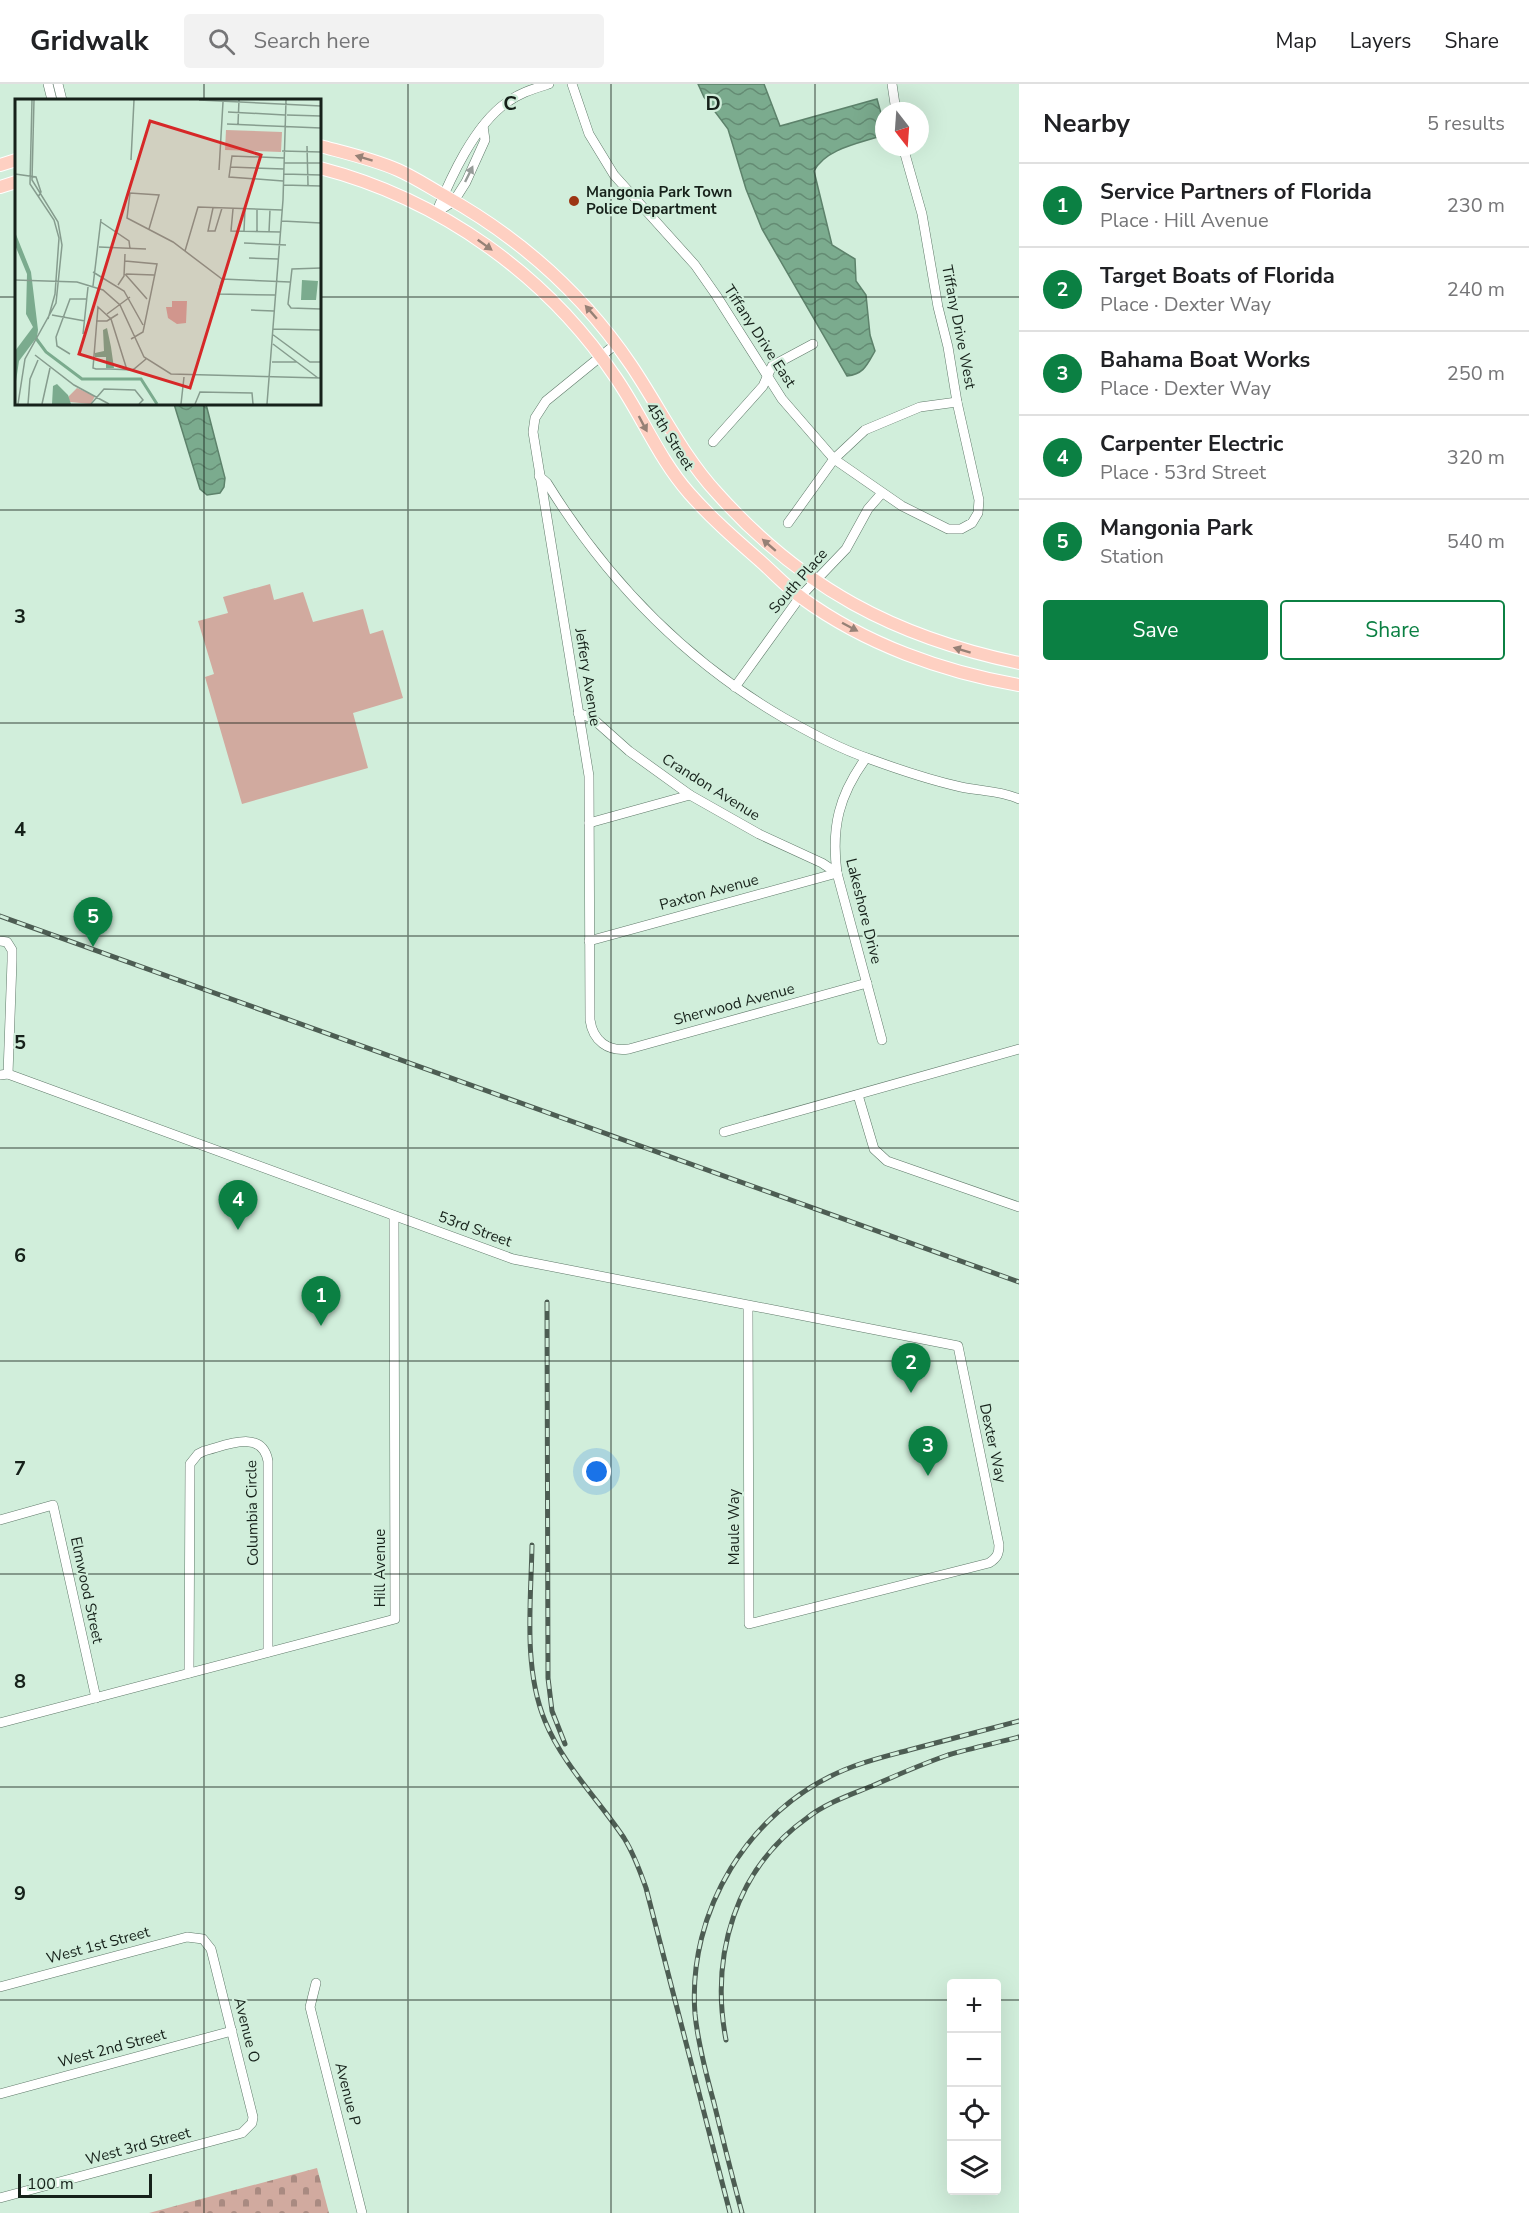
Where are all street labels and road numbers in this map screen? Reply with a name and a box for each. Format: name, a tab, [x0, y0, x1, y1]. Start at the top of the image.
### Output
street label: Tiffany Drive West	[937, 263, 981, 391]
street label: Tiffany Drive East	[719, 281, 801, 392]
street label: 45th Street	[641, 398, 699, 474]
street label: South Place	[764, 544, 832, 618]
street label: Jeffery Avenue	[570, 626, 606, 727]
street label: Crandon Avenue	[658, 749, 764, 825]
street label: Lakeshore Drive	[841, 856, 887, 966]
street label: Paxton Avenue	[657, 869, 761, 915]
street label: Sherwood Avenue	[671, 978, 797, 1030]
street label: 53rd Street	[435, 1206, 515, 1252]
street label: Dexter Way	[975, 1402, 1011, 1485]
street label: Columbia Circle	[241, 1460, 263, 1566]
street label: Maule Way	[724, 1488, 744, 1565]
street label: Hill Avenue	[370, 1529, 390, 1607]
street label: Elmwood Street	[66, 1535, 108, 1646]
street label: West 1st Street	[44, 1921, 153, 1968]
street label: Avenue O	[229, 1995, 265, 2065]
street label: West 2nd Street	[56, 2024, 169, 2072]
street label: Avenue P	[331, 2060, 366, 2128]
street label: West 3rd Street	[83, 2122, 193, 2170]

